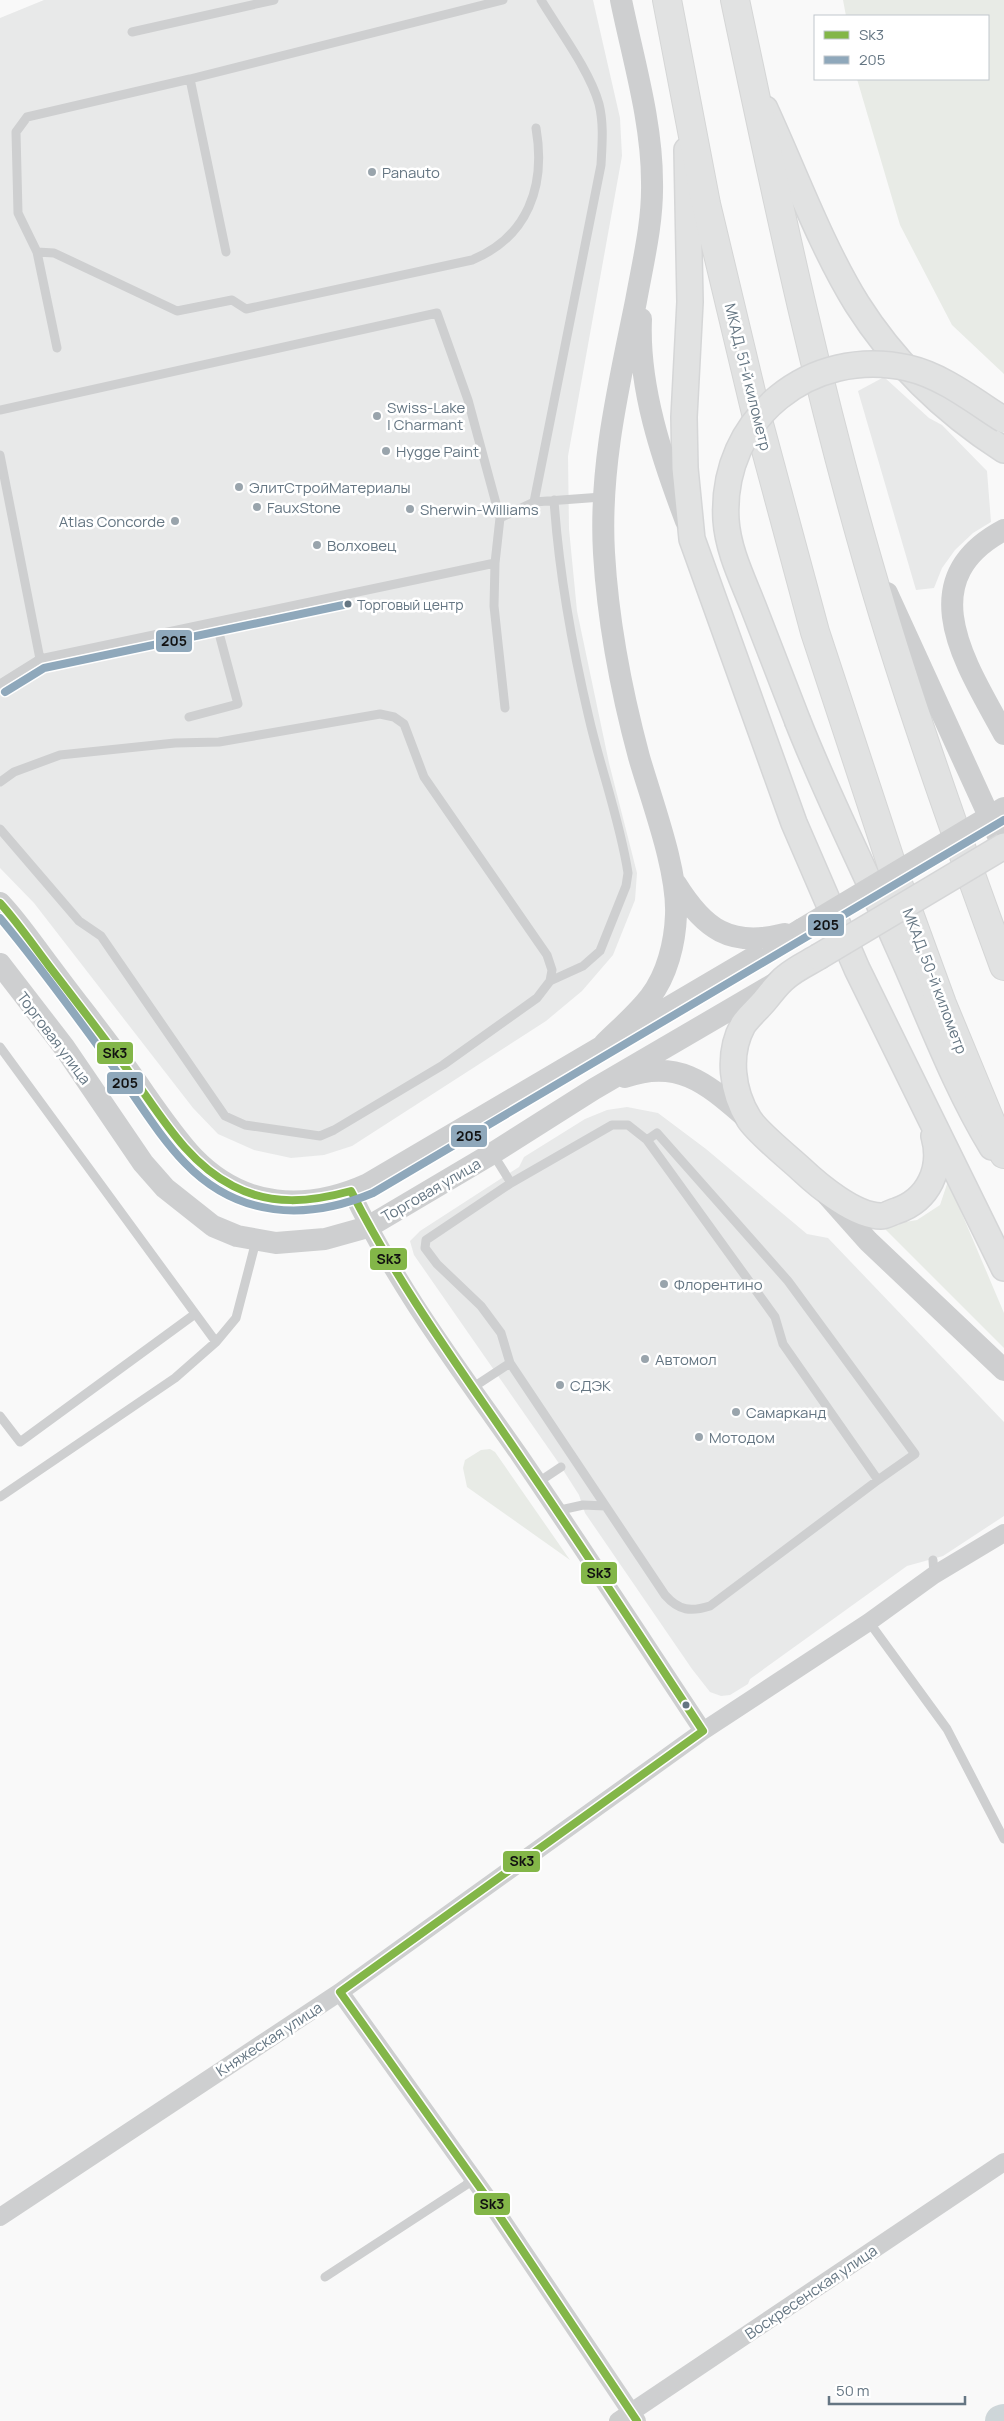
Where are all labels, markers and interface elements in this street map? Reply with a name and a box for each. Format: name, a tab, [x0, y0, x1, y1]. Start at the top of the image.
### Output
legend	[814, 15, 989, 80]
text: Sk3	[859, 24, 884, 45]
text: 205	[859, 49, 885, 70]
place label: Panauto	[382, 162, 440, 183]
marker: Panauto	[366, 166, 378, 178]
street label: МКАД, 51-й километр	[720, 301, 776, 453]
place label: Swiss-Lake | Charmant	[387, 397, 466, 435]
marker: Swiss-Lake | Charmant	[371, 410, 383, 422]
place label: Hygge Paint	[396, 441, 479, 462]
marker: Hygge Paint	[380, 445, 392, 457]
place label: ЭлитСтройМатериалы	[249, 477, 411, 498]
marker: ЭлитСтройМатериалы	[233, 481, 245, 493]
place label: FauxStone	[267, 497, 341, 518]
place label: Sherwin-Williams	[420, 499, 539, 520]
marker: FauxStone	[251, 501, 263, 513]
marker: Sherwin-Williams	[404, 503, 416, 515]
place label: Atlas Concorde	[59, 511, 165, 532]
marker: Atlas Concorde	[169, 515, 181, 527]
place label: Волховец	[327, 535, 397, 556]
marker: Волховец	[311, 539, 323, 551]
place label: Торговый центр	[357, 595, 464, 614]
marker: Торговый центр	[343, 599, 353, 609]
line badge: 205	[155, 629, 193, 653]
text: 205	[161, 631, 187, 650]
street label: МКАД, 50-й километр	[898, 905, 972, 1057]
line badge: 205	[807, 913, 845, 937]
text: 205	[813, 915, 839, 934]
street label: Торговая улица	[12, 987, 96, 1089]
line badge: Sk3	[96, 1041, 134, 1065]
text: Sk3	[103, 1043, 127, 1062]
line badge: 205	[106, 1071, 144, 1095]
text: 205	[112, 1073, 138, 1092]
line badge: 205	[450, 1124, 488, 1148]
text: 205	[456, 1126, 482, 1145]
street label: Торговая улица	[378, 1153, 484, 1227]
line badge: Sk3	[369, 1247, 408, 1271]
text: Sk3	[377, 1249, 401, 1268]
place label: Флорентино	[674, 1274, 763, 1295]
marker: Флорентино	[658, 1278, 670, 1290]
place label: Автомол	[655, 1349, 717, 1370]
marker: Автомол	[639, 1353, 651, 1365]
place label: СДЭК	[570, 1375, 611, 1396]
marker: СДЭК	[554, 1379, 566, 1391]
place label: Самарканд	[746, 1402, 826, 1423]
marker: Самарканд	[730, 1406, 742, 1418]
place label: Мотодом	[709, 1427, 775, 1448]
marker: Мотодом	[693, 1431, 705, 1443]
line badge: Sk3	[580, 1561, 618, 1585]
text: Sk3	[587, 1563, 611, 1582]
unlabelled marker	[681, 1700, 691, 1710]
line badge: Sk3	[502, 1850, 541, 1873]
text: Sk3	[510, 1851, 534, 1870]
street label: Княжеская улица	[212, 1997, 326, 2081]
line badge: Sk3	[473, 2192, 511, 2216]
text: Sk3	[480, 2194, 504, 2213]
street label: Воскресенская улица	[741, 2240, 881, 2344]
scale bar	[829, 2374, 965, 2406]
text: 50 m	[836, 2380, 870, 2401]

